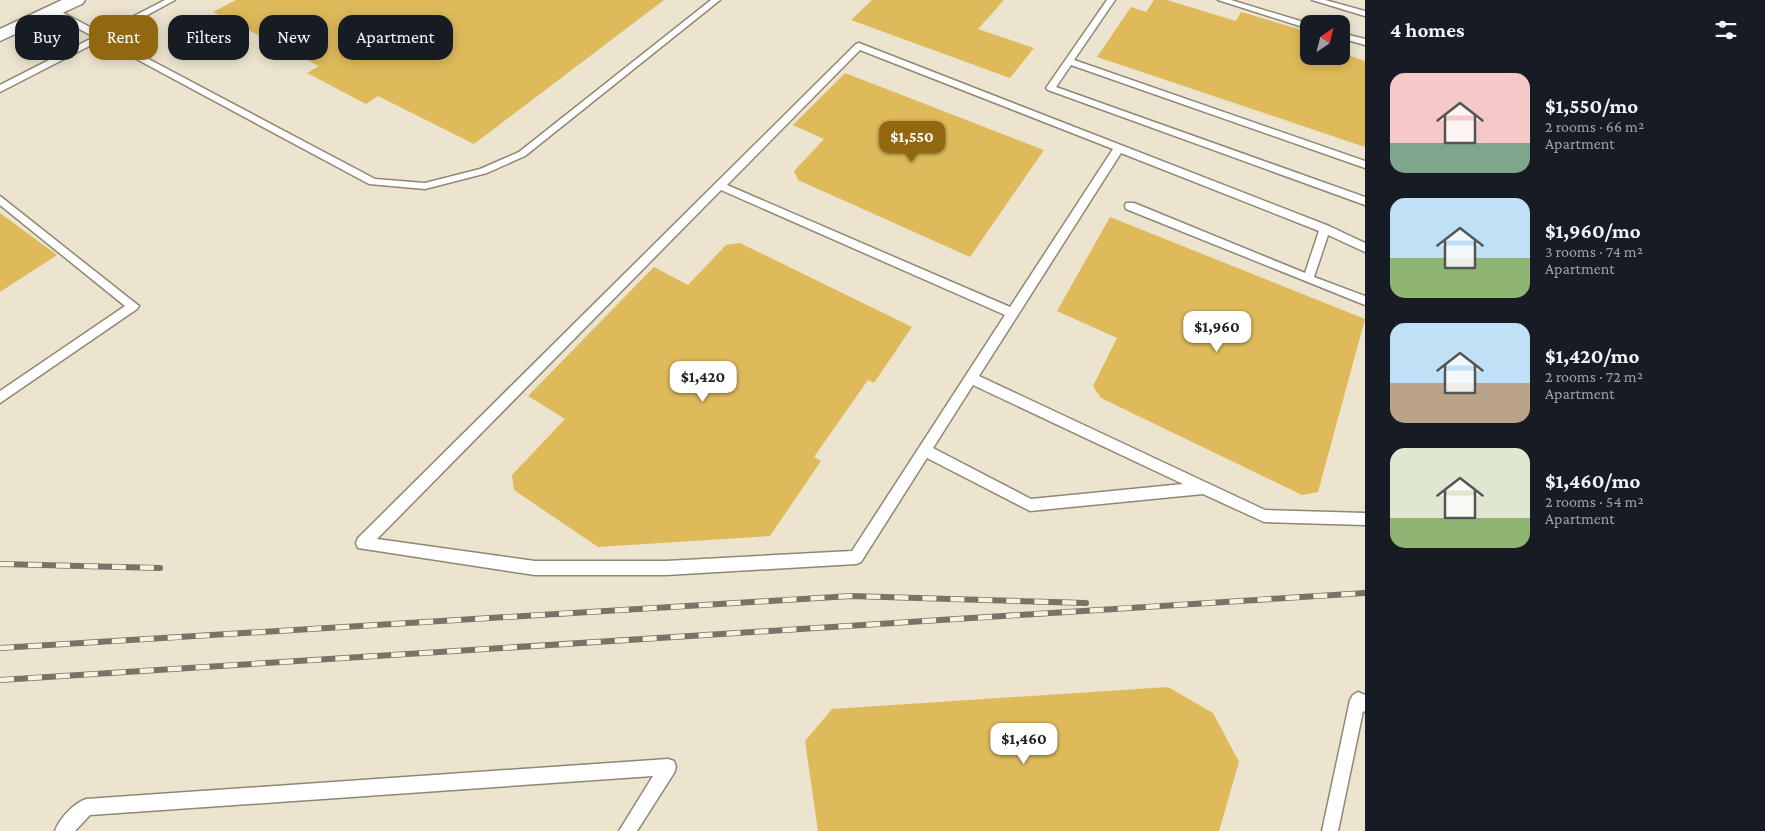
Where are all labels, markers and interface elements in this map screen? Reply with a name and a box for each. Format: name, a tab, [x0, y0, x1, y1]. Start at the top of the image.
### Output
chip: Buy	[15, 15, 79, 60]
chip: Rent	[89, 15, 158, 60]
chip: Filters	[168, 15, 249, 60]
chip: New	[259, 15, 328, 60]
chip: Apartment	[338, 15, 453, 60]
north arrow	[1300, 15, 1350, 65]
map controls	[1300, 15, 1350, 65]
icon: filters	[1712, 16, 1740, 44]
text: 4 homes	[1390, 18, 1464, 42]
icon: home	[1430, 93, 1490, 153]
text: $1,550/mo	[1545, 94, 1638, 118]
text: 2 rooms · 66 m²	[1545, 118, 1644, 135]
pin: $1,550	[871, 120, 953, 163]
text: $1,550	[890, 128, 934, 145]
text: Apartment	[1545, 135, 1615, 152]
icon: home	[1430, 218, 1490, 278]
text: $1,960/mo	[1545, 219, 1641, 243]
text: 3 rooms · 74 m²	[1545, 243, 1643, 260]
text: Apartment	[1545, 260, 1615, 277]
pin: $1,960	[1176, 310, 1258, 353]
text: $1,960	[1194, 318, 1240, 335]
icon: home	[1430, 343, 1490, 403]
text: $1,420/mo	[1545, 344, 1639, 368]
pin: $1,420	[662, 360, 744, 403]
text: $1,420	[681, 368, 725, 385]
text: 2 rooms · 72 m²	[1545, 368, 1643, 385]
text: Apartment	[1545, 385, 1615, 402]
icon: home	[1430, 468, 1490, 528]
text: $1,460/mo	[1545, 469, 1640, 493]
text: 2 rooms · 54 m²	[1545, 493, 1644, 510]
text: Apartment	[1545, 510, 1615, 527]
pin: $1,460	[983, 722, 1065, 765]
text: $1,460	[1001, 730, 1047, 747]

